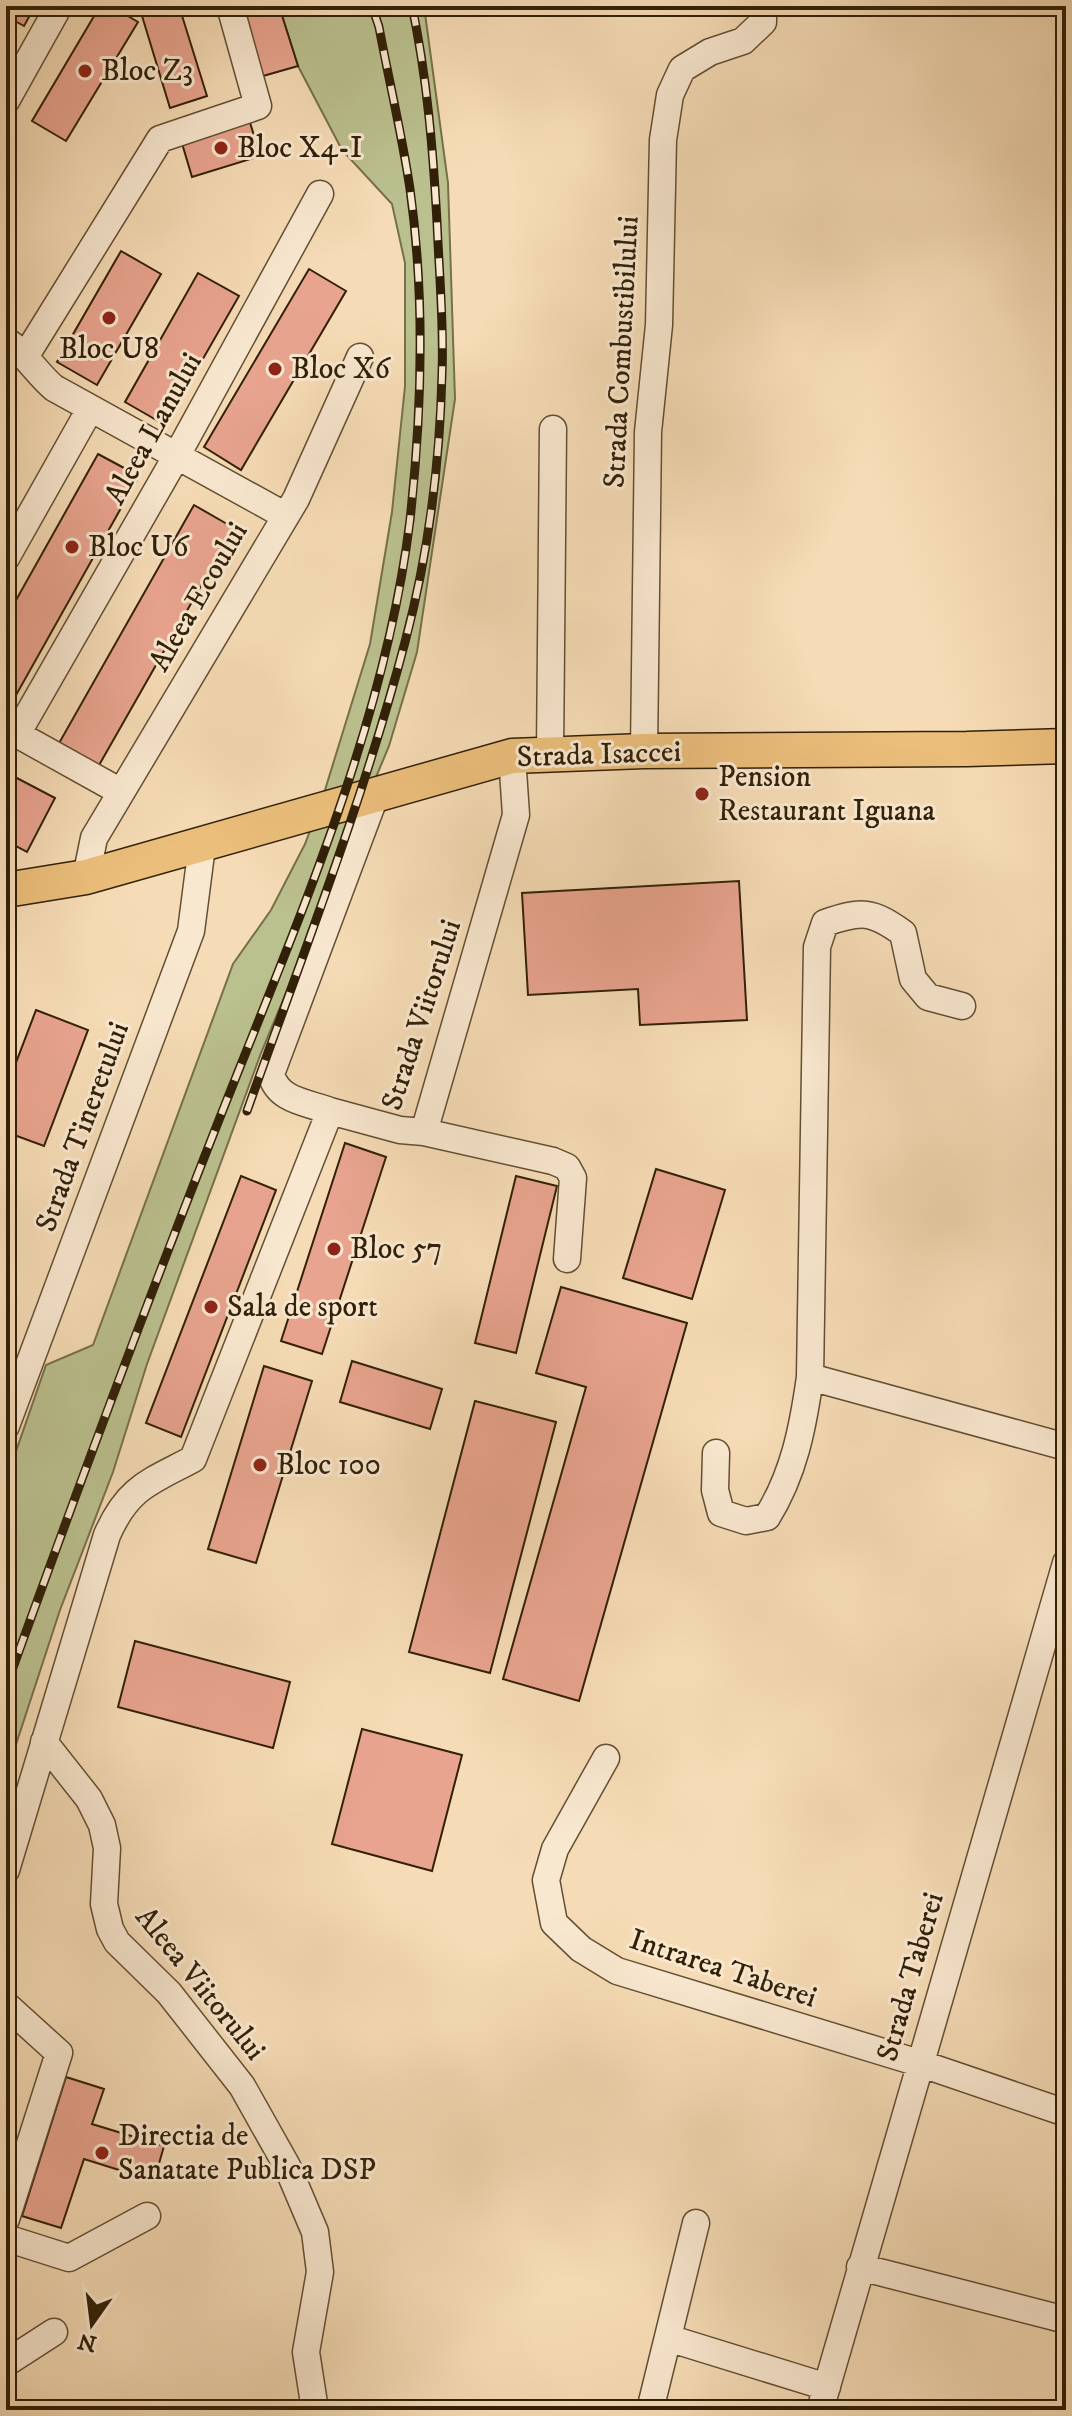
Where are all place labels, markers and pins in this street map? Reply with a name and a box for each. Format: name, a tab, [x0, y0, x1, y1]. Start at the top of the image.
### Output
place label: Bloc Z3	[101, 53, 193, 90]
marker: Bloc Z3	[76, 62, 94, 80]
place label: Bloc X4-I	[237, 130, 362, 167]
marker: Bloc X4-I	[212, 139, 230, 157]
marker: Bloc U8	[100, 309, 118, 327]
place label: Bloc U8	[59, 331, 159, 368]
place label: Bloc X6	[291, 351, 391, 388]
marker: Bloc X6	[266, 360, 284, 378]
place label: Bloc U6	[88, 529, 190, 566]
marker: Bloc U6	[63, 538, 81, 556]
place label: Pension Restaurant Iguana	[718, 759, 935, 830]
marker: Pension Restaurant Iguana	[693, 785, 711, 803]
place label: Bloc 57	[350, 1231, 442, 1268]
marker: Bloc 57	[325, 1240, 343, 1258]
place label: Sala de sport	[227, 1289, 378, 1326]
marker: Sala de sport	[202, 1298, 220, 1316]
place label: Bloc 100	[276, 1447, 381, 1484]
marker: Bloc 100	[251, 1456, 269, 1474]
place label: Directia de Sanatate Publica DSP	[118, 2118, 376, 2189]
marker: Directia de Sanatate Publica DSP	[93, 2144, 111, 2162]

